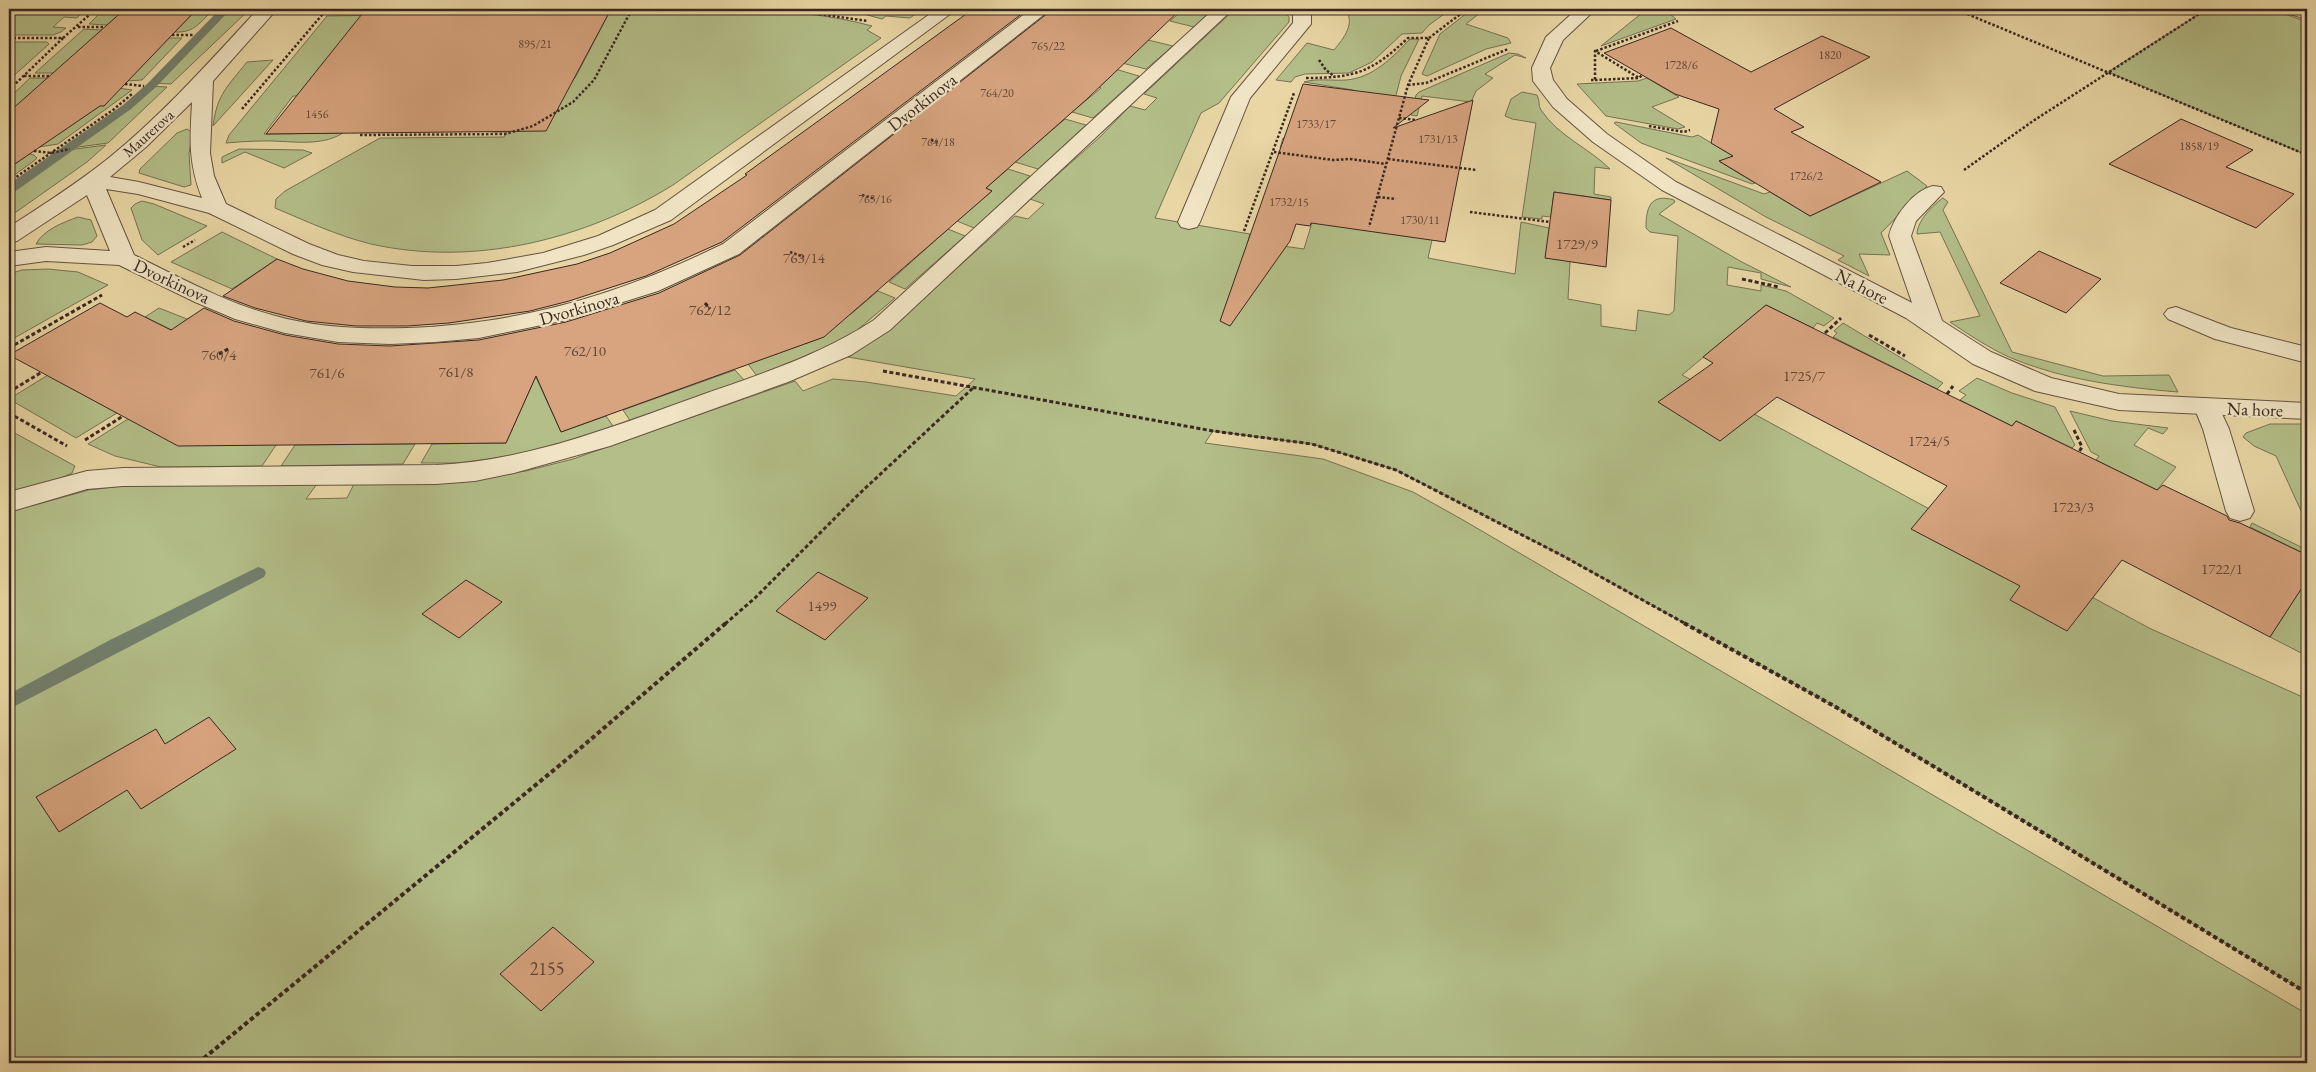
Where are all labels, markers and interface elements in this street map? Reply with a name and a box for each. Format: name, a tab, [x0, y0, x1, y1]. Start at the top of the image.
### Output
house number: 895/21	[518, 36, 552, 52]
house number: 765/22	[1031, 38, 1065, 54]
house number: 1820	[1818, 47, 1842, 63]
house number: 1728/6	[1664, 57, 1698, 73]
street label: Dvorkinova	[883, 67, 962, 136]
house number: 764/20	[980, 85, 1014, 101]
street label: Maurerova	[118, 105, 178, 161]
house number: 1456	[305, 106, 329, 122]
house number: 1733/17	[1296, 116, 1336, 132]
house number: 1731/13	[1418, 131, 1458, 147]
house number: 764/18	[921, 134, 955, 150]
house number: 1858/19	[2179, 138, 2219, 154]
house number: 1726/2	[1789, 168, 1823, 184]
house number: 763/16	[858, 191, 892, 207]
house number: 1732/15	[1269, 194, 1309, 210]
house number: 1730/11	[1400, 212, 1440, 228]
house number: 1729/9	[1556, 234, 1598, 253]
house number: 763/14	[783, 248, 826, 267]
street label: Dvorkinova	[130, 253, 215, 309]
street label: Na hore	[1832, 263, 1892, 309]
street label: Dvorkinova	[537, 285, 622, 330]
house number: 762/12	[689, 300, 732, 319]
house number: 762/10	[564, 341, 606, 360]
house number: 760/4	[202, 345, 237, 364]
house number: 761/8	[439, 362, 473, 381]
house number: 761/6	[310, 363, 344, 382]
house number: 1725/7	[1783, 366, 1826, 385]
street label: Na hore	[2226, 397, 2284, 421]
house number: 1724/5	[1908, 431, 1950, 450]
house number: 1723/3	[2052, 497, 2094, 516]
house number: 1722/1	[2201, 559, 2243, 578]
house number: 1499	[808, 596, 836, 615]
house number: 2155	[530, 957, 564, 980]

